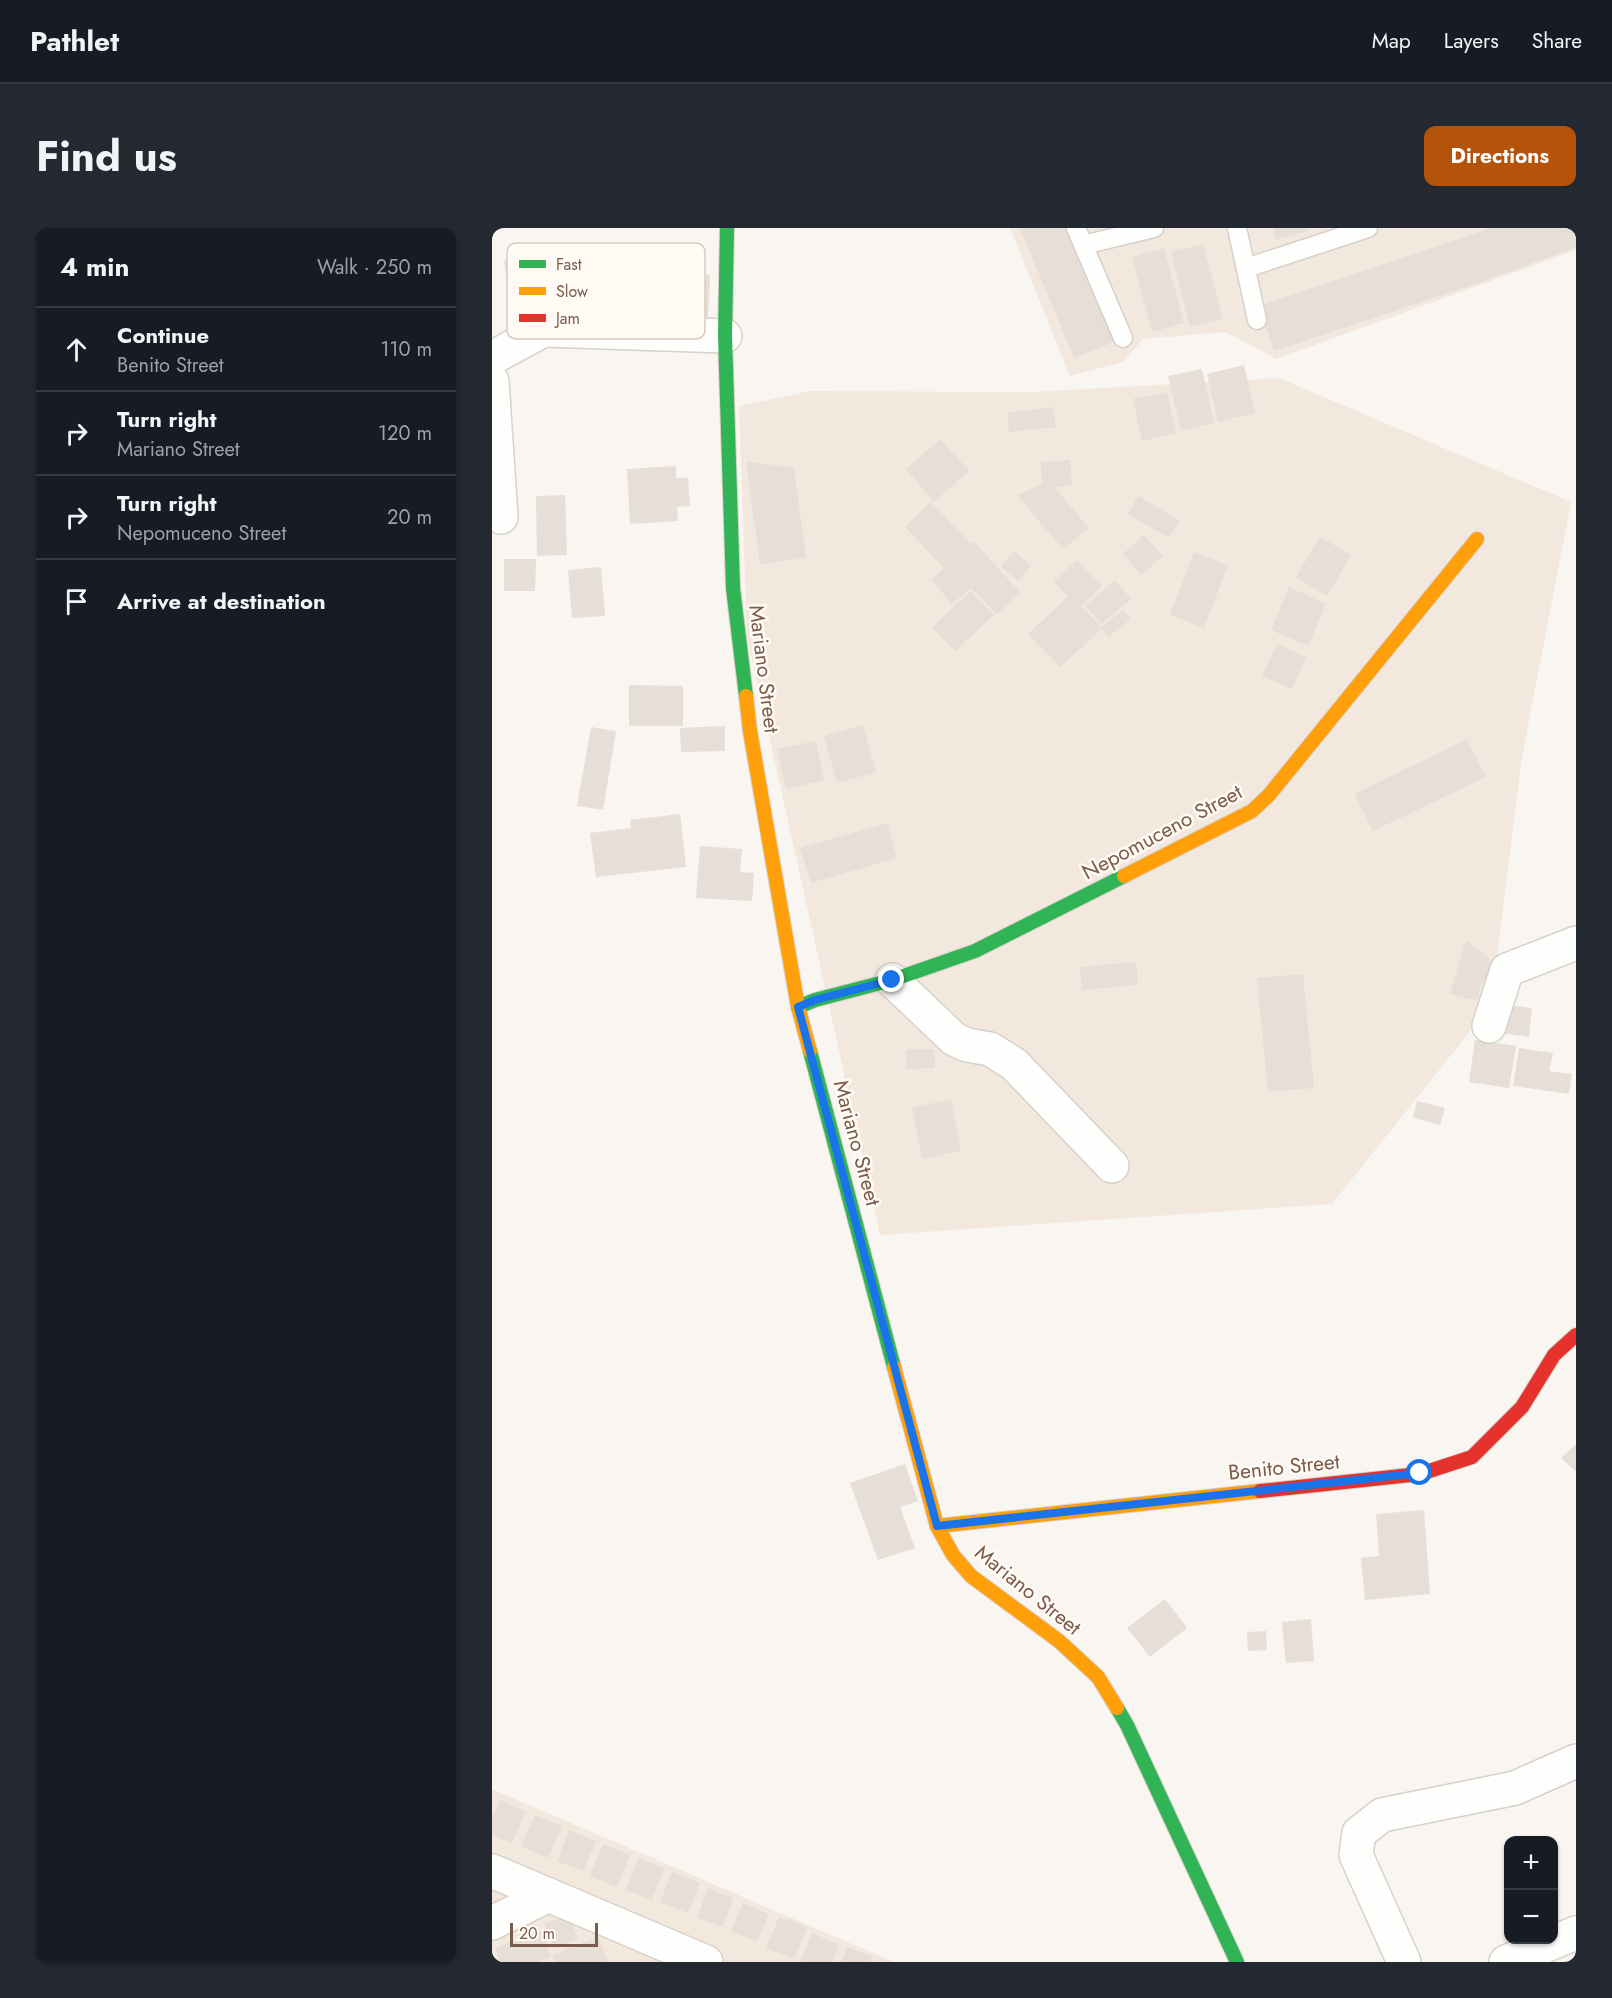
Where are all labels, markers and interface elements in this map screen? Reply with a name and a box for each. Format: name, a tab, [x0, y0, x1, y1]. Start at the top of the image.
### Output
text: Pathlet	[30, 21, 119, 62]
text: Map	[1372, 26, 1411, 56]
text: Layers	[1444, 26, 1499, 56]
text: Share	[1532, 26, 1582, 56]
text: Find us	[36, 126, 177, 187]
button: Directions	[1424, 126, 1576, 186]
legend	[507, 243, 705, 339]
text: 4 min	[60, 248, 129, 286]
text: Walk · 250 m	[317, 253, 432, 282]
text: Fast	[556, 253, 582, 276]
text: Slow	[556, 280, 588, 303]
text: Jam	[554, 307, 580, 330]
text: Continue	[117, 319, 209, 351]
icon: ahead	[60, 333, 93, 366]
text: 110 m	[380, 335, 432, 364]
text: Benito Street	[117, 351, 224, 380]
text: Turn right	[117, 403, 217, 435]
icon: right	[60, 417, 93, 450]
text: 120 m	[378, 419, 432, 448]
text: Mariano Street	[117, 435, 240, 464]
text: Turn right	[117, 487, 217, 519]
icon: right	[60, 501, 93, 534]
text: 20 m	[387, 503, 432, 532]
text: Nepomuceno Street	[117, 519, 286, 548]
icon: arrive	[60, 585, 93, 618]
text: Arrive at destination	[117, 585, 326, 617]
street label: Mariano Street	[741, 603, 787, 735]
street label: Nepomuceno Street	[1077, 777, 1247, 887]
route end	[878, 966, 904, 992]
street label: Mariano Street	[826, 1077, 888, 1209]
street label: Benito Street	[1227, 1446, 1341, 1488]
route start	[1406, 1459, 1432, 1485]
street label: Mariano Street	[969, 1538, 1087, 1642]
map controls	[1504, 1836, 1558, 1944]
button: +	[1504, 1836, 1558, 1890]
button: −	[1504, 1890, 1558, 1944]
scale bar	[510, 1920, 598, 1948]
text: 20 m	[519, 1922, 555, 1945]

